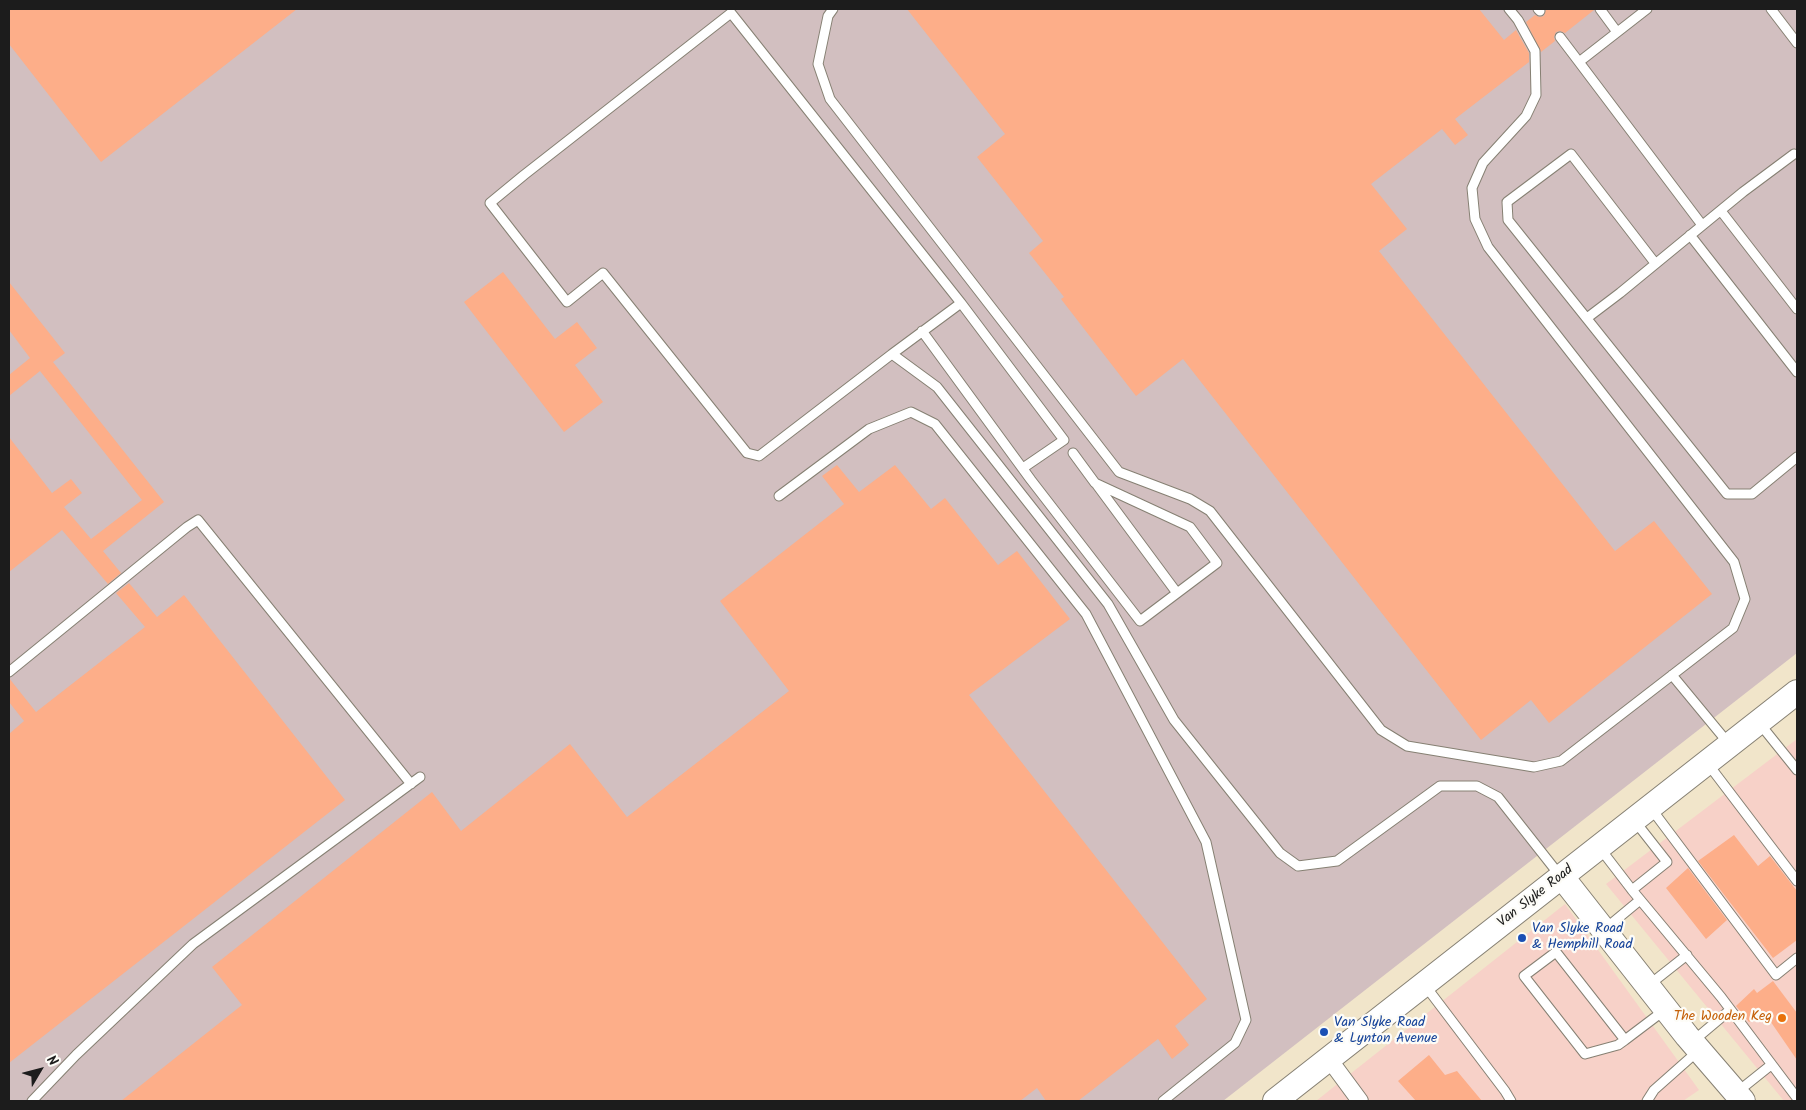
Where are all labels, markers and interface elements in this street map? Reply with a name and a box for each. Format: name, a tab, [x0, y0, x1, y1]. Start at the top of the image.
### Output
street label: Van Slyke Road	[1495, 862, 1577, 932]
place label: Van Slyke Road & Hemphill Road	[1532, 922, 1632, 954]
marker: Van Slyke Road & Hemphill Road	[1516, 932, 1528, 944]
place label: The Wooden Keg	[1674, 1010, 1772, 1026]
marker: The Wooden Keg	[1776, 1012, 1788, 1024]
place label: Van Slyke Road & Lynton Avenue	[1334, 1016, 1437, 1048]
marker: Van Slyke Road & Lynton Avenue	[1318, 1026, 1330, 1038]
north arrow	[15, 1045, 65, 1095]
text: N	[41, 1051, 63, 1071]

